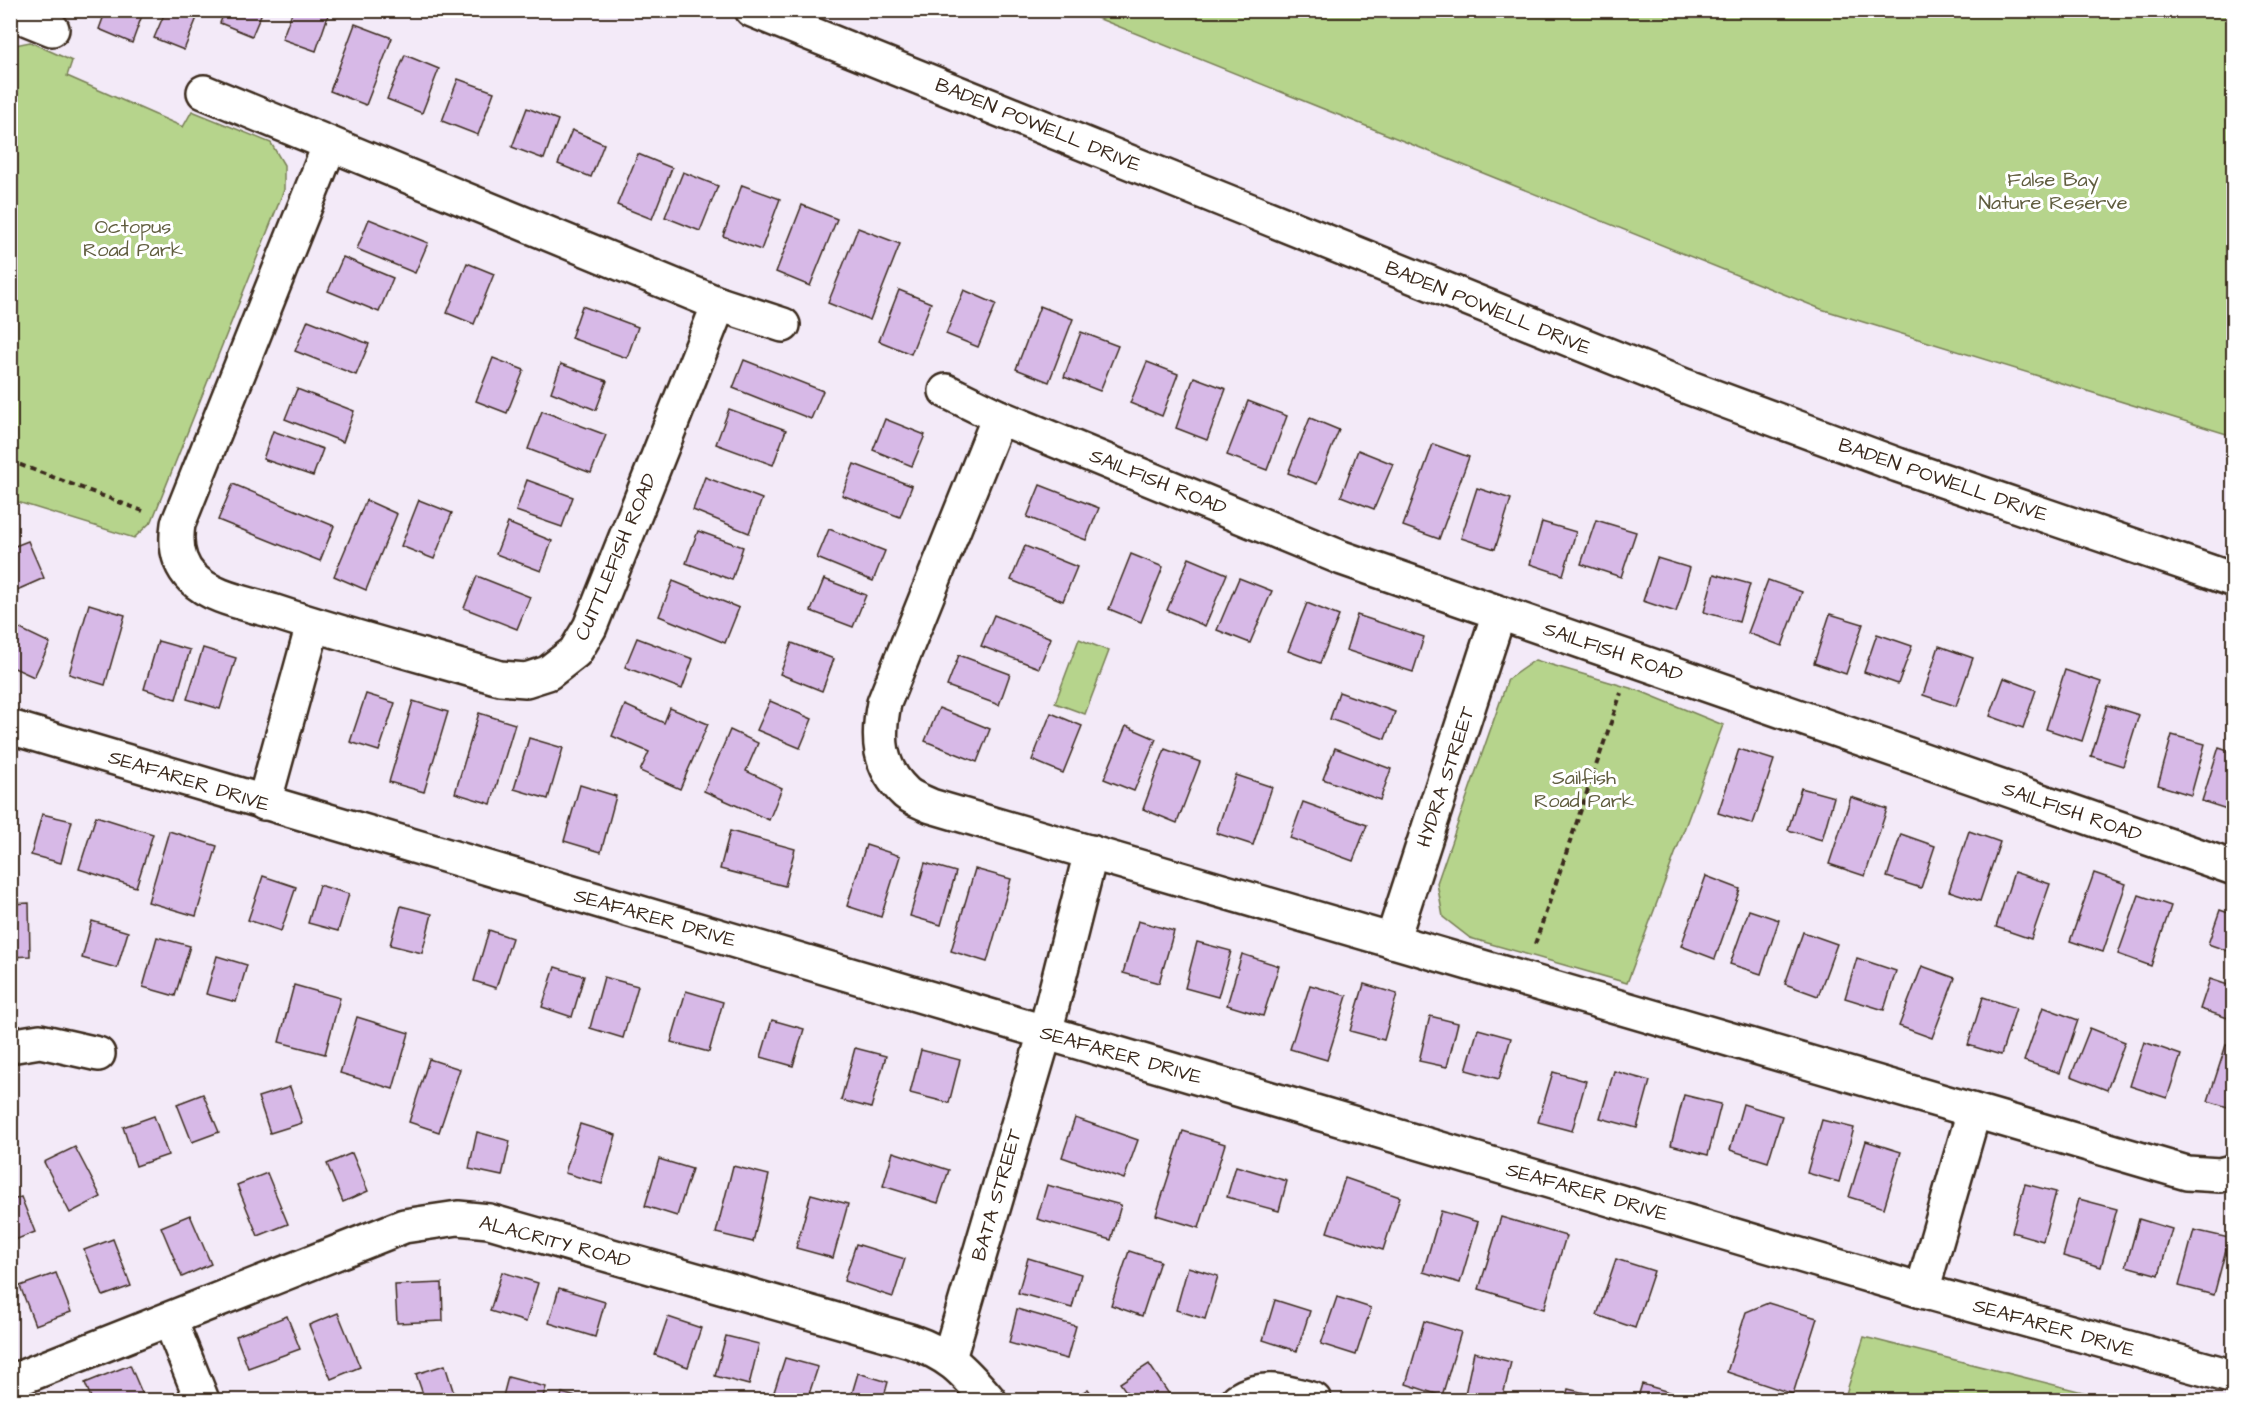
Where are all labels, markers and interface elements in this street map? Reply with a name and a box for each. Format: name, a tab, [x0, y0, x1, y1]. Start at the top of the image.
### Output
street label: BADEN POWELL DRIVE	[931, 71, 1145, 179]
park label: False Bay Nature Reserve	[1979, 166, 2128, 217]
park label: Octopus Road Park	[83, 213, 183, 264]
street label: BADEN POWELL DRIVE	[1381, 254, 1595, 362]
street label: BADEN POWELL DRIVE	[1835, 431, 2051, 529]
street label: SAILFISH ROAD	[1085, 442, 1231, 522]
street label: CUTTLEFISH ROAD	[568, 469, 664, 645]
street label: SAILFISH ROAD	[1540, 615, 1687, 689]
street label: HYDRA STREET	[1410, 702, 1482, 851]
street label: SEAFARER DRIVE	[105, 743, 273, 819]
park label: Sailfish Road Park	[1534, 764, 1634, 815]
street label: SAILFISH ROAD	[1999, 775, 2146, 849]
street label: SEAFARER DRIVE	[571, 882, 739, 955]
street label: SEAFARER DRIVE	[1037, 1019, 1205, 1092]
street label: BATA STREET	[965, 1125, 1029, 1264]
street label: SEAFARER DRIVE	[1503, 1156, 1671, 1229]
street label: ALACRITY ROAD	[476, 1208, 634, 1276]
street label: SEAFARER DRIVE	[1970, 1292, 2138, 1365]

